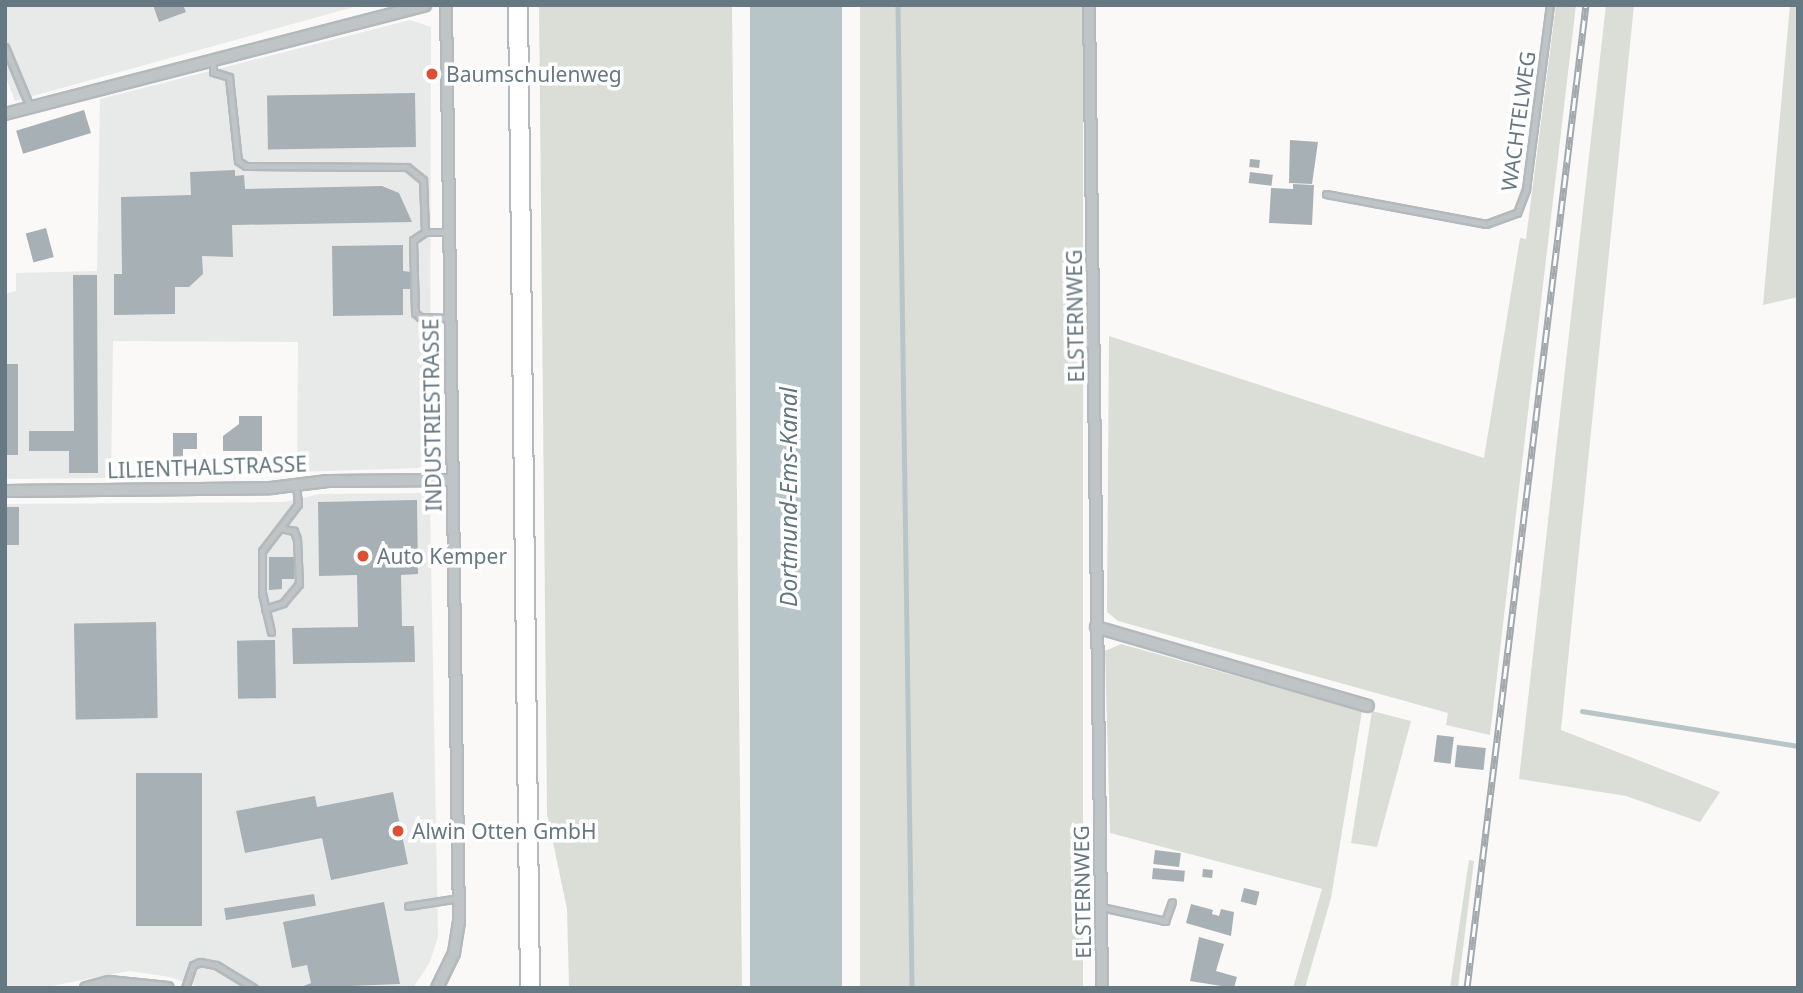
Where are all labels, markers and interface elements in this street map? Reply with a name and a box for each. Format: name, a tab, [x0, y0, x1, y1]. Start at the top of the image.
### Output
street label: WACHTELWEG	[1496, 49, 1540, 193]
place label: Baumschulenweg	[446, 61, 622, 87]
marker: Baumschulenweg	[424, 66, 440, 82]
street label: ELSTERNWEG	[1061, 249, 1089, 383]
street label: INDUSTRIESTRASSE	[418, 318, 446, 512]
water label: Dortmund-Ems-Kanal	[774, 387, 802, 607]
street label: LILIENTHALSTRASSE	[107, 451, 307, 483]
place label: Auto Kemper	[377, 543, 507, 569]
marker: Auto Kemper	[355, 548, 371, 564]
place label: Alwin Otten GmbH	[412, 818, 596, 844]
marker: Alwin Otten GmbH	[390, 823, 406, 839]
street label: ELSTERNWEG	[1068, 825, 1096, 959]

